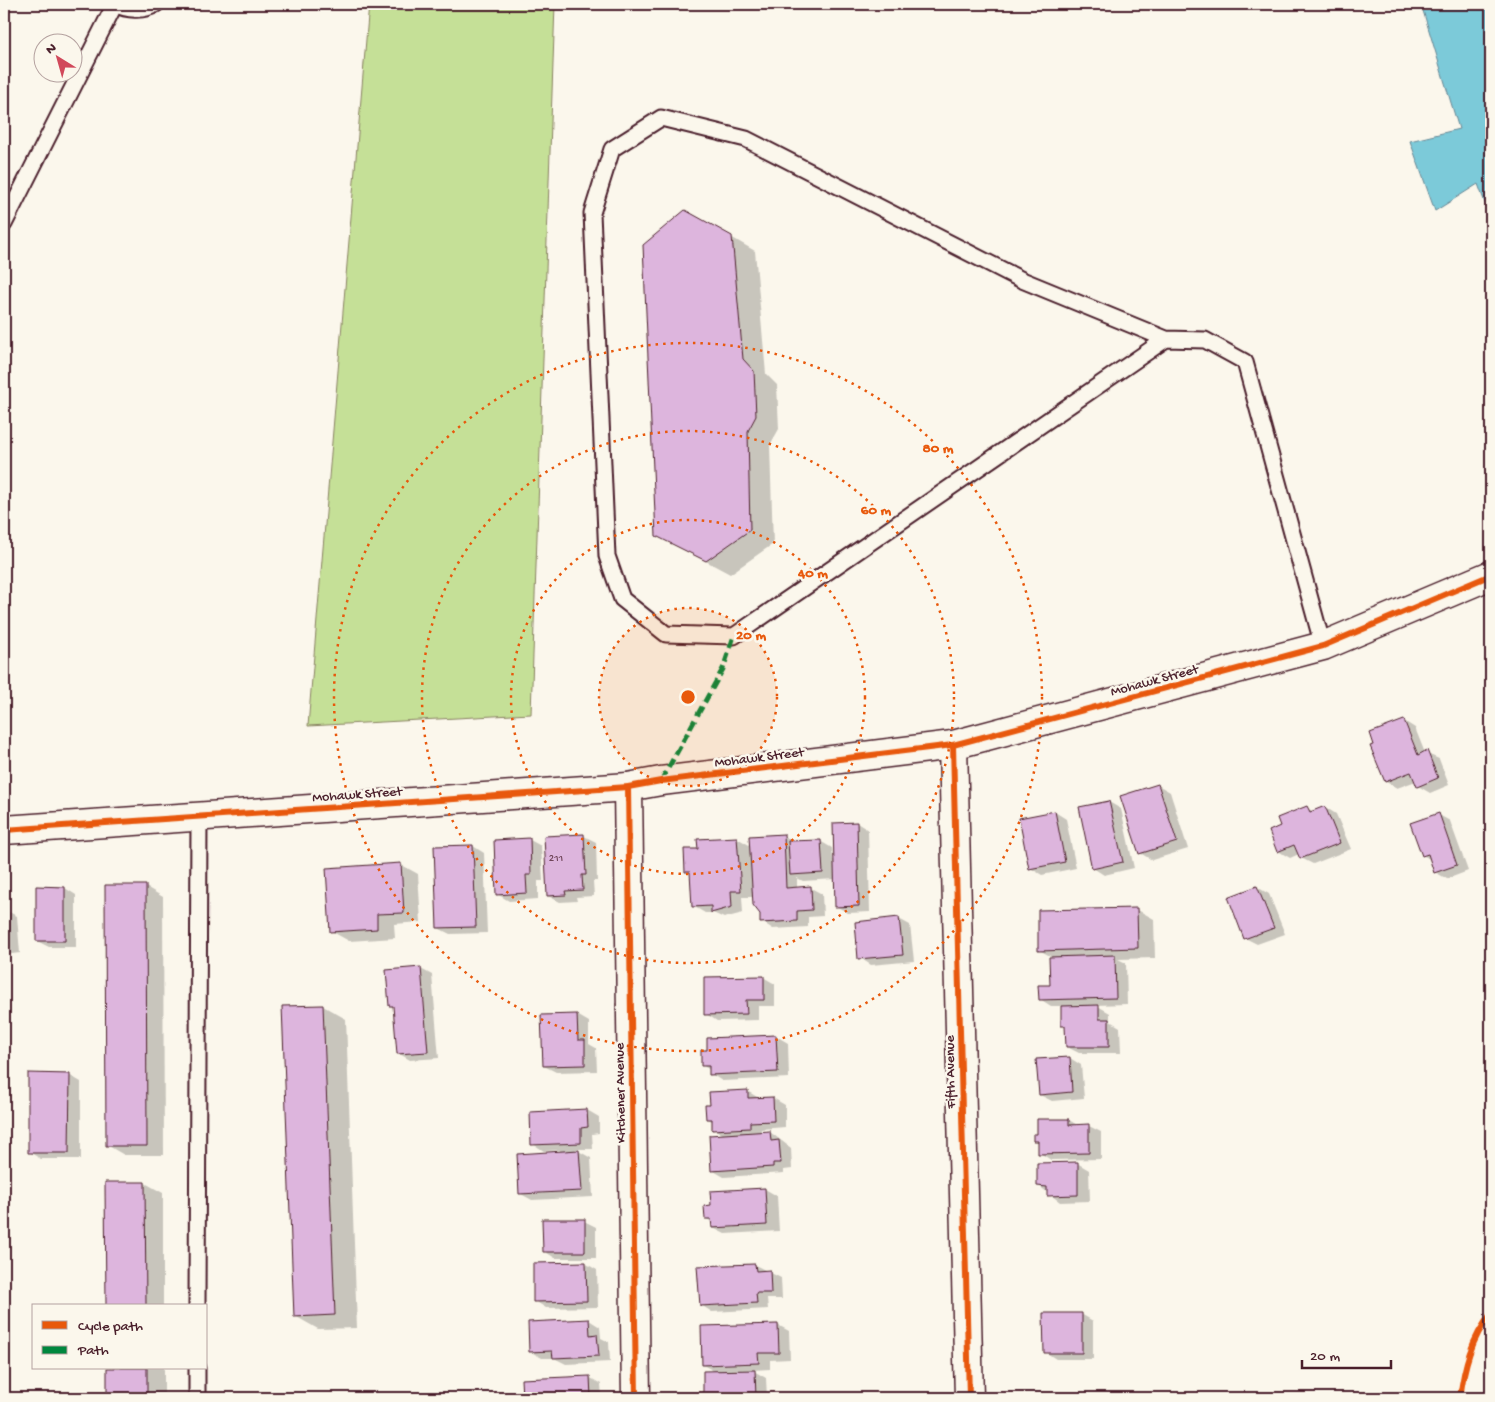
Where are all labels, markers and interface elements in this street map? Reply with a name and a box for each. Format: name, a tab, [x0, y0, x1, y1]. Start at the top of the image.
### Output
north arrow	[32, 32, 82, 82]
text: N	[43, 40, 60, 59]
text: 80 m	[923, 440, 954, 458]
text: 60 m	[861, 502, 892, 520]
text: 40 m	[797, 565, 828, 583]
text: 20 m	[736, 627, 766, 645]
street label: Mohawk Street	[1109, 661, 1202, 701]
centre of rings	[679, 688, 697, 706]
street label: Mohawk Street	[714, 744, 806, 772]
street label: Mohawk Street	[312, 784, 404, 807]
house number: 211	[549, 853, 563, 865]
street label: Fifth Avenue	[942, 1034, 961, 1110]
street label: Kitchener Avenue	[612, 1042, 631, 1143]
legend	[32, 1304, 208, 1370]
text: Cycle path	[78, 1318, 143, 1336]
scale bar	[1302, 1337, 1391, 1369]
text: Path	[77, 1342, 109, 1360]
text: 20 m	[1310, 1348, 1340, 1366]

